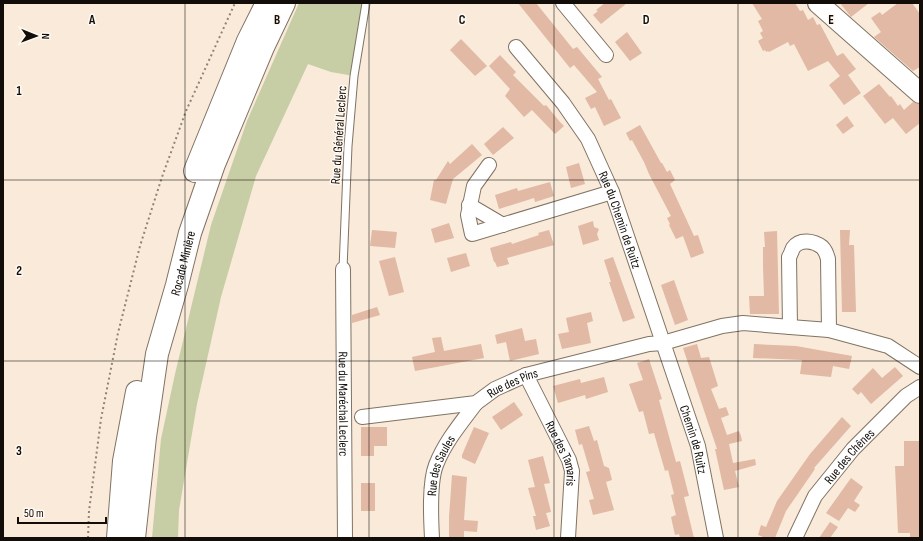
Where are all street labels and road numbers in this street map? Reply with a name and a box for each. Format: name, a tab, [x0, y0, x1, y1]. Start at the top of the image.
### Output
street label: Rue du Général Leclerc	[328, 85, 350, 185]
street label: Rue du Chemin de Ruitz	[595, 169, 644, 271]
street label: Rocade Minière	[167, 229, 199, 297]
street label: Rue du Maréchal Leclerc	[335, 351, 351, 457]
street label: Rue des Pins	[484, 365, 540, 401]
street label: Chemin de Ruitz	[676, 403, 710, 476]
street label: Rue des Tamaris	[541, 418, 579, 487]
street label: Rue des Chênes	[821, 425, 878, 488]
street label: Rue des Saules	[424, 432, 459, 497]

